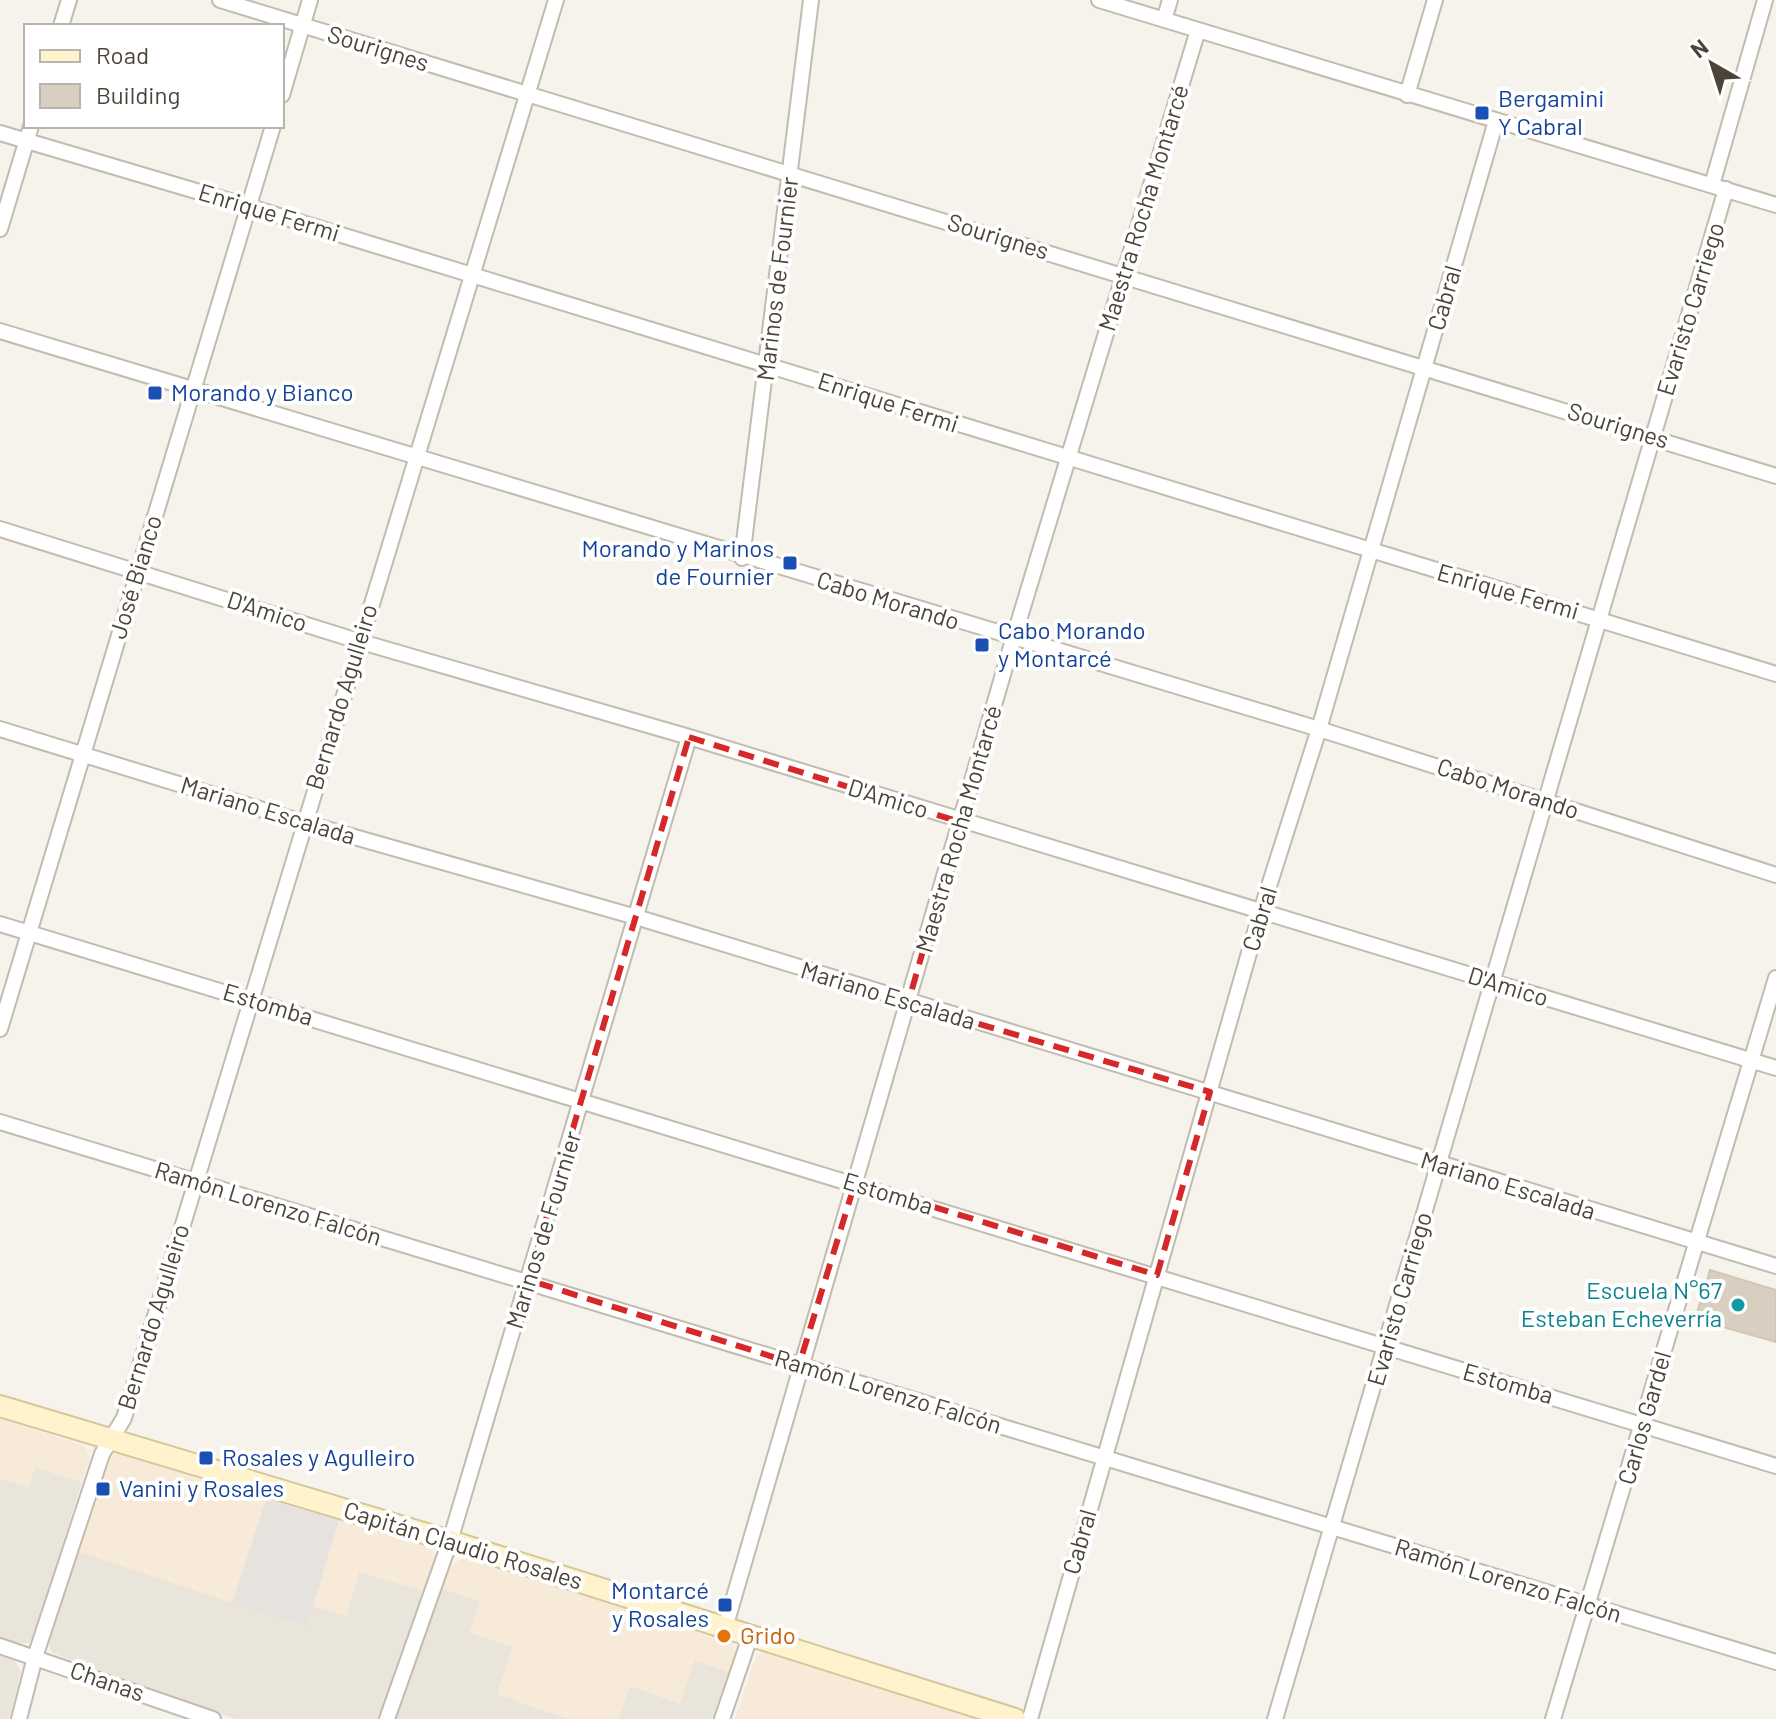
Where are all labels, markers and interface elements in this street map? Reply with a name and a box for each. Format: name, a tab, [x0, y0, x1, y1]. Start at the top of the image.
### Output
street label: Sourignes	[324, 18, 433, 77]
legend	[24, 24, 284, 128]
north arrow	[1672, 24, 1752, 104]
text: N	[1685, 33, 1713, 62]
text: Road	[96, 40, 149, 69]
text: Building	[96, 80, 180, 109]
street label: Maestra Rocha Montarcé	[1091, 81, 1194, 334]
place label: Bergamini Y Cabral	[1498, 83, 1604, 140]
marker: Bergamini Y Cabral	[1473, 104, 1491, 122]
street label: Marinos de Fournier	[750, 175, 803, 382]
street label: Enrique Fermi	[195, 176, 344, 247]
street label: Sourignes	[944, 206, 1053, 265]
street label: Evaristo Carriego	[1649, 218, 1730, 399]
street label: Cabral	[1420, 262, 1467, 333]
street label: Enrique Fermi	[814, 365, 962, 438]
place label: Morando y Bianco	[171, 377, 354, 406]
marker: Morando y Bianco	[146, 384, 164, 402]
street label: Sourignes	[1564, 395, 1673, 454]
street label: José Bianco	[102, 511, 167, 642]
place label: Morando y Marinos de Fournier	[582, 533, 774, 590]
marker: Morando y Marinos de Fournier	[781, 554, 799, 572]
street label: Enrique Fermi	[1434, 556, 1583, 625]
street label: Cabo Morando	[814, 564, 963, 635]
street label: D'Amico	[224, 584, 311, 637]
street label: Bernardo Agulleiro	[299, 600, 383, 793]
place label: Cabo Morando y Montarcé	[998, 615, 1146, 672]
marker: Cabo Morando y Montarcé	[973, 636, 991, 654]
street label: Maestra Rocha Montarcé	[908, 701, 1007, 956]
street label: Cabo Morando	[1434, 751, 1583, 824]
street label: Mariano Escalada	[178, 769, 359, 850]
street label: D'Amico	[845, 772, 932, 824]
street label: Cabral	[1235, 883, 1282, 954]
street label: Mariano Escalada	[798, 954, 979, 1035]
street label: D'Amico	[1465, 960, 1552, 1012]
street label: Estomba	[220, 976, 317, 1031]
street label: Marinos de Fournier	[499, 1127, 586, 1332]
street label: Mariano Escalada	[1418, 1144, 1599, 1225]
street label: Ramón Lorenzo Falcón	[151, 1154, 385, 1251]
street label: Estomba	[840, 1165, 937, 1220]
street label: Evaristo Carriego	[1360, 1208, 1437, 1389]
street label: Bernardo Agulleiro	[111, 1220, 195, 1413]
place label: Escuela N°67 Esteban Echeverría	[1521, 1275, 1722, 1332]
marker: Escuela N°67 Esteban Echeverría	[1729, 1296, 1747, 1314]
street label: Ramón Lorenzo Falcón	[771, 1342, 1005, 1439]
street label: Carlos Gardel	[1611, 1348, 1676, 1488]
street label: Estomba	[1460, 1356, 1557, 1409]
place label: Rosales y Agulleiro	[222, 1442, 415, 1471]
marker: Rosales y Agulleiro	[197, 1449, 215, 1467]
place label: Vanini y Rosales	[119, 1473, 284, 1502]
marker: Vanini y Rosales	[94, 1480, 112, 1498]
street label: Capitán Claudio Rosales	[341, 1494, 586, 1595]
street label: Cabral	[1055, 1506, 1102, 1577]
street label: Ramón Lorenzo Falcón	[1391, 1531, 1625, 1628]
place label: Montarcé y Rosales	[611, 1575, 709, 1632]
marker: Montarcé y Rosales	[716, 1596, 734, 1614]
place label: Grido	[740, 1620, 796, 1649]
marker: Grido	[715, 1627, 733, 1645]
street label: Chanas	[67, 1654, 148, 1707]

